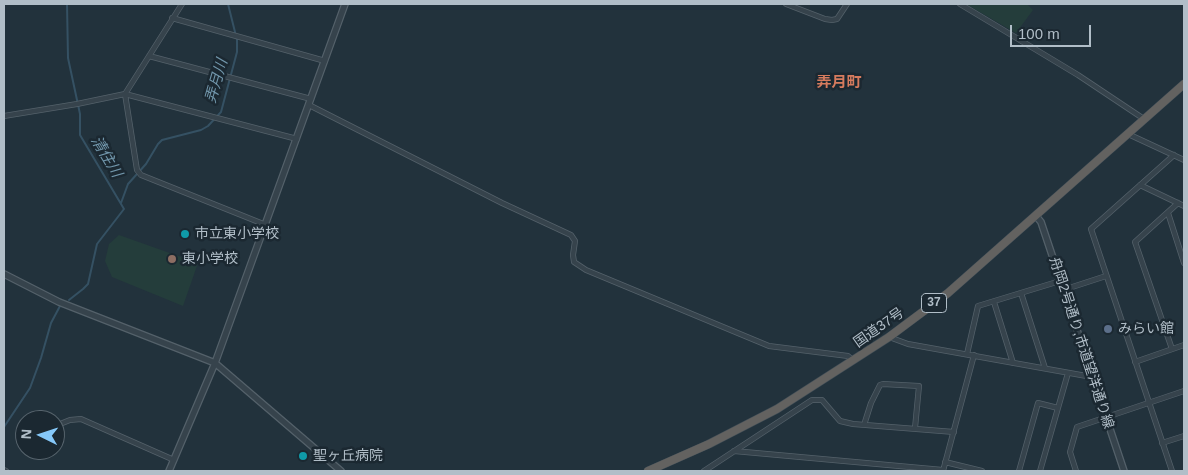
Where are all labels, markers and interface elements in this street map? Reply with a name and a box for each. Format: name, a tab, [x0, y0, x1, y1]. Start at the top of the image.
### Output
scale bar	[1013, 15, 1094, 47]
text: 100 m	[1018, 25, 1060, 42]
water label: 弄月川	[202, 57, 232, 105]
district label: 弄月町	[817, 74, 861, 92]
water label: 清住川	[87, 133, 125, 181]
place label: 市立東小学校	[195, 226, 279, 242]
marker: 市立東小学校	[179, 228, 191, 240]
place label: 東小学校	[182, 251, 238, 267]
marker: 東小学校	[166, 253, 178, 265]
street label: 舟岡2号通り,市道望洋通り線	[1045, 255, 1117, 431]
road number: 37	[922, 294, 946, 312]
street label: 国道37号	[851, 305, 907, 351]
place label: みらい館	[1118, 321, 1174, 337]
marker: みらい館	[1102, 323, 1114, 335]
north arrow	[15, 410, 65, 460]
text: N	[18, 428, 34, 440]
place label: 聖ヶ丘病院	[313, 448, 383, 464]
marker: 聖ヶ丘病院	[297, 450, 309, 462]

